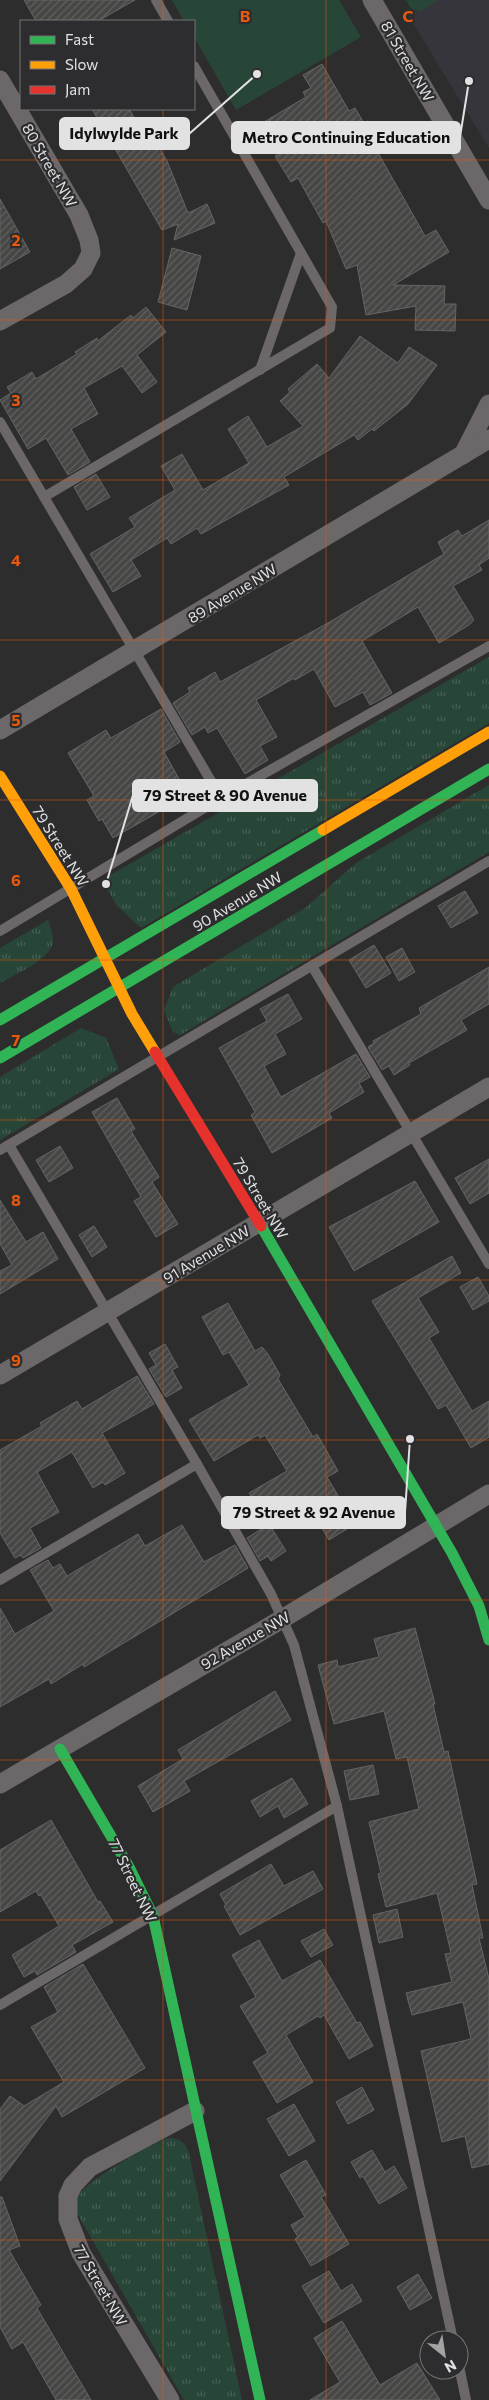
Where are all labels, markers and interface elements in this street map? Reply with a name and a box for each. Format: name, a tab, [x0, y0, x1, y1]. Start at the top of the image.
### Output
text: B	[240, 6, 251, 25]
text: C	[403, 6, 414, 25]
street label: 81 Street NW	[378, 17, 438, 105]
legend	[20, 20, 195, 110]
text: Fast	[65, 30, 94, 48]
text: Slow	[65, 55, 98, 73]
text: Jam	[65, 80, 90, 98]
callout: Idylwylde Park	[60, 118, 189, 149]
street label: 80 Street NW	[19, 120, 81, 210]
callout: Metro Continuing Education	[232, 122, 460, 153]
text: Idylwylde Park	[69, 123, 180, 142]
text: Metro Continuing Education	[242, 127, 450, 146]
text: 2	[11, 230, 21, 249]
text: 3	[11, 390, 21, 409]
text: 4	[11, 550, 21, 569]
street label: 89 Avenue NW	[184, 559, 280, 627]
text: 5	[11, 710, 21, 729]
callout: 79 Street & 90 Avenue	[133, 780, 317, 811]
text: 79 Street & 90 Avenue	[143, 785, 307, 804]
street label: 79 Street NW	[29, 802, 93, 890]
street label: 90 Avenue NW	[189, 867, 285, 935]
text: 6	[11, 870, 21, 889]
text: 7	[12, 1030, 21, 1049]
street label: 79 Street NW	[230, 1154, 292, 1242]
text: 8	[11, 1190, 21, 1209]
street label: 91 Avenue NW	[159, 1221, 253, 1287]
text: 9	[11, 1350, 21, 1369]
callout: 79 Street & 92 Avenue	[222, 1497, 405, 1528]
text: 79 Street & 92 Avenue	[233, 1502, 395, 1521]
street label: 92 Avenue NW	[197, 1607, 293, 1673]
street label: 77 Street NW	[105, 1835, 161, 1925]
street label: 77 Street NW	[71, 2241, 131, 2329]
north arrow	[419, 2330, 469, 2380]
text: N	[442, 2357, 460, 2377]

